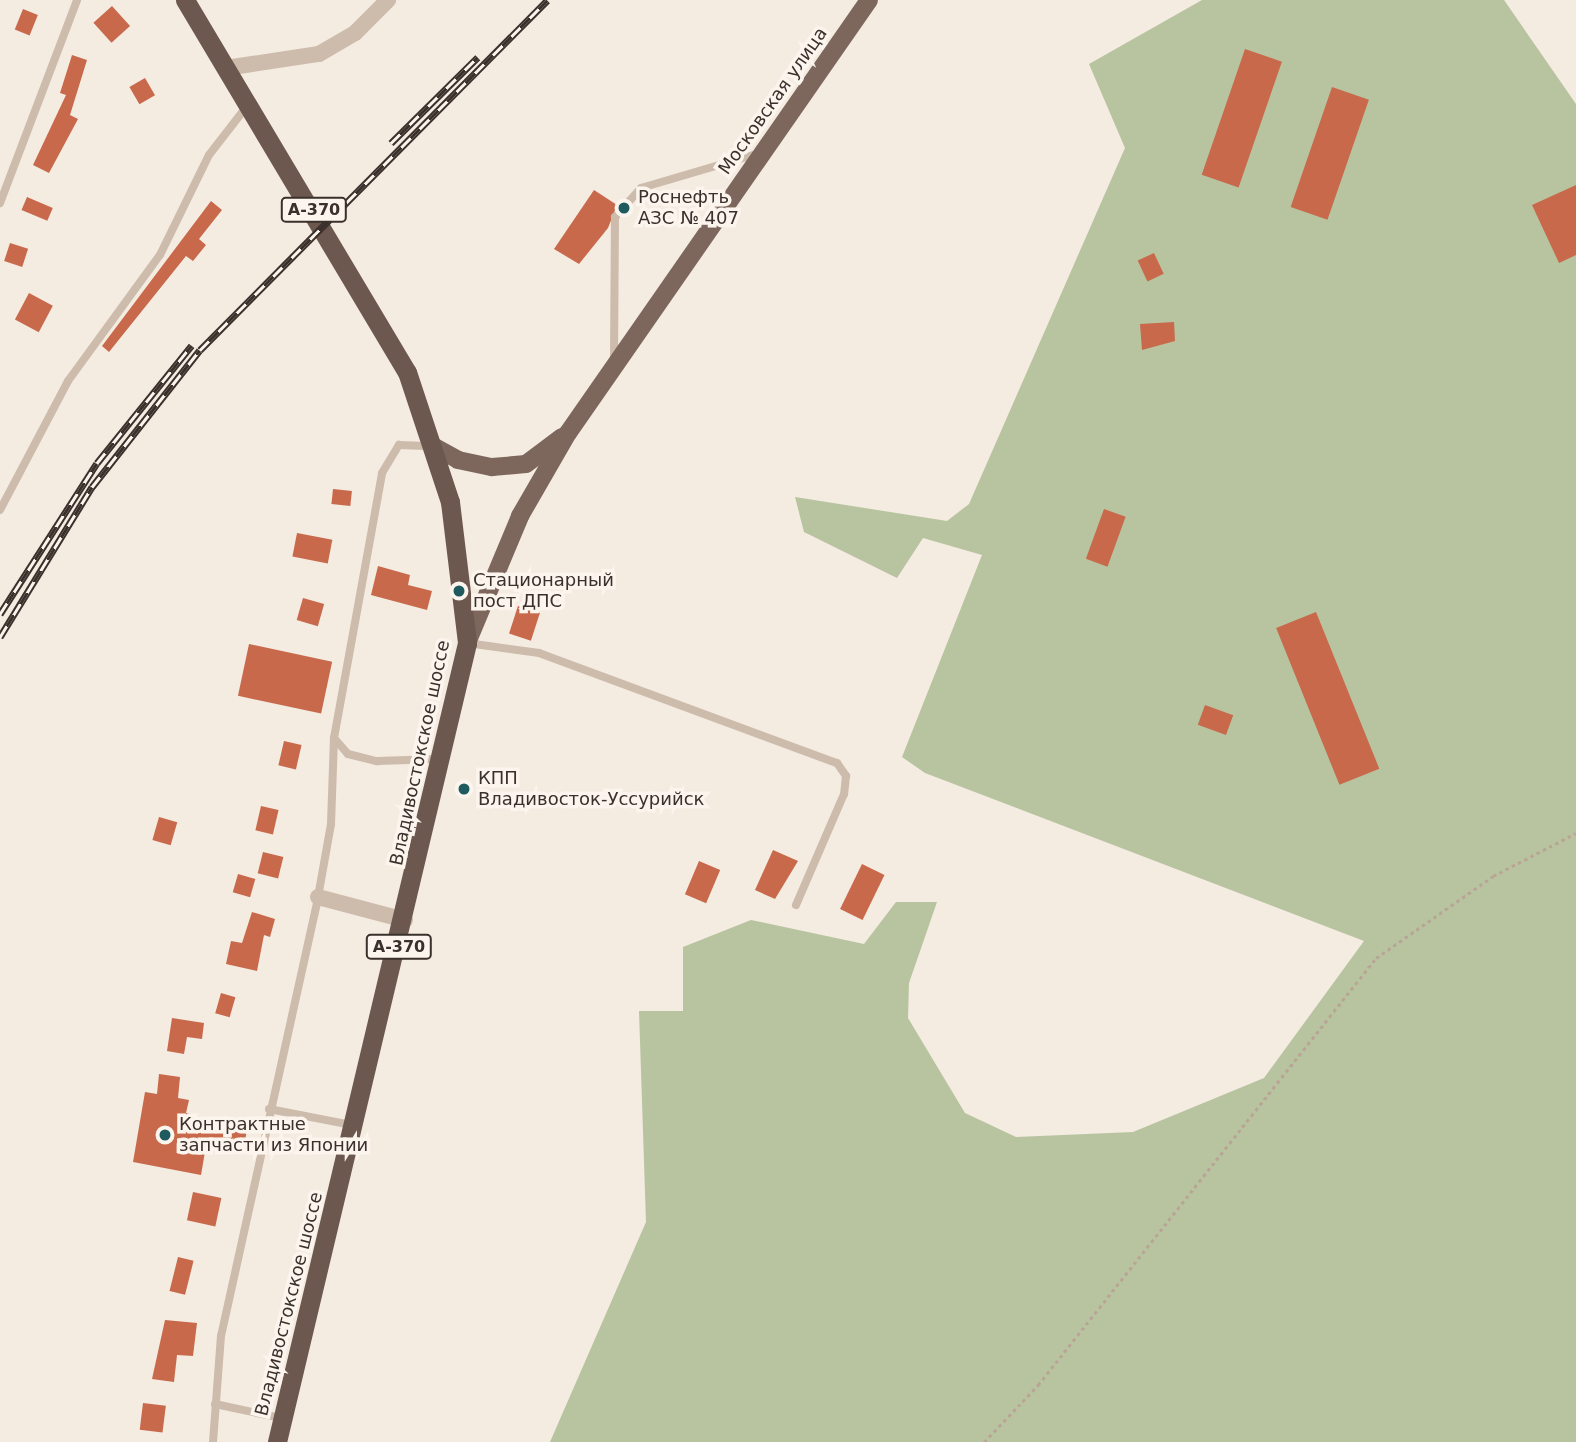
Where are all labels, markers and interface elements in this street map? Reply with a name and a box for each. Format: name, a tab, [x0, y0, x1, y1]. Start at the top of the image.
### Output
street label: Московская улица	[714, 23, 832, 179]
place label: Роснефть АЗС № 407	[638, 187, 739, 230]
road number: А-370	[281, 198, 347, 222]
marker: Роснефть АЗС № 407	[616, 200, 632, 216]
place label: Стационарный пост ДПС	[473, 570, 614, 612]
marker: Стационарный пост ДПС	[451, 583, 467, 599]
street label: Владивостокское шоссе	[386, 638, 454, 868]
place label: КПП Владивосток-Уссурийск	[478, 768, 704, 810]
marker: КПП Владивосток-Уссурийск	[456, 781, 472, 797]
road number: А-370	[366, 934, 432, 959]
place label: Контрактные запчасти из Японии	[179, 1114, 368, 1156]
marker: Контрактные запчасти из Японии	[157, 1127, 173, 1143]
street label: Владивостокское шоссе	[251, 1190, 327, 1418]

